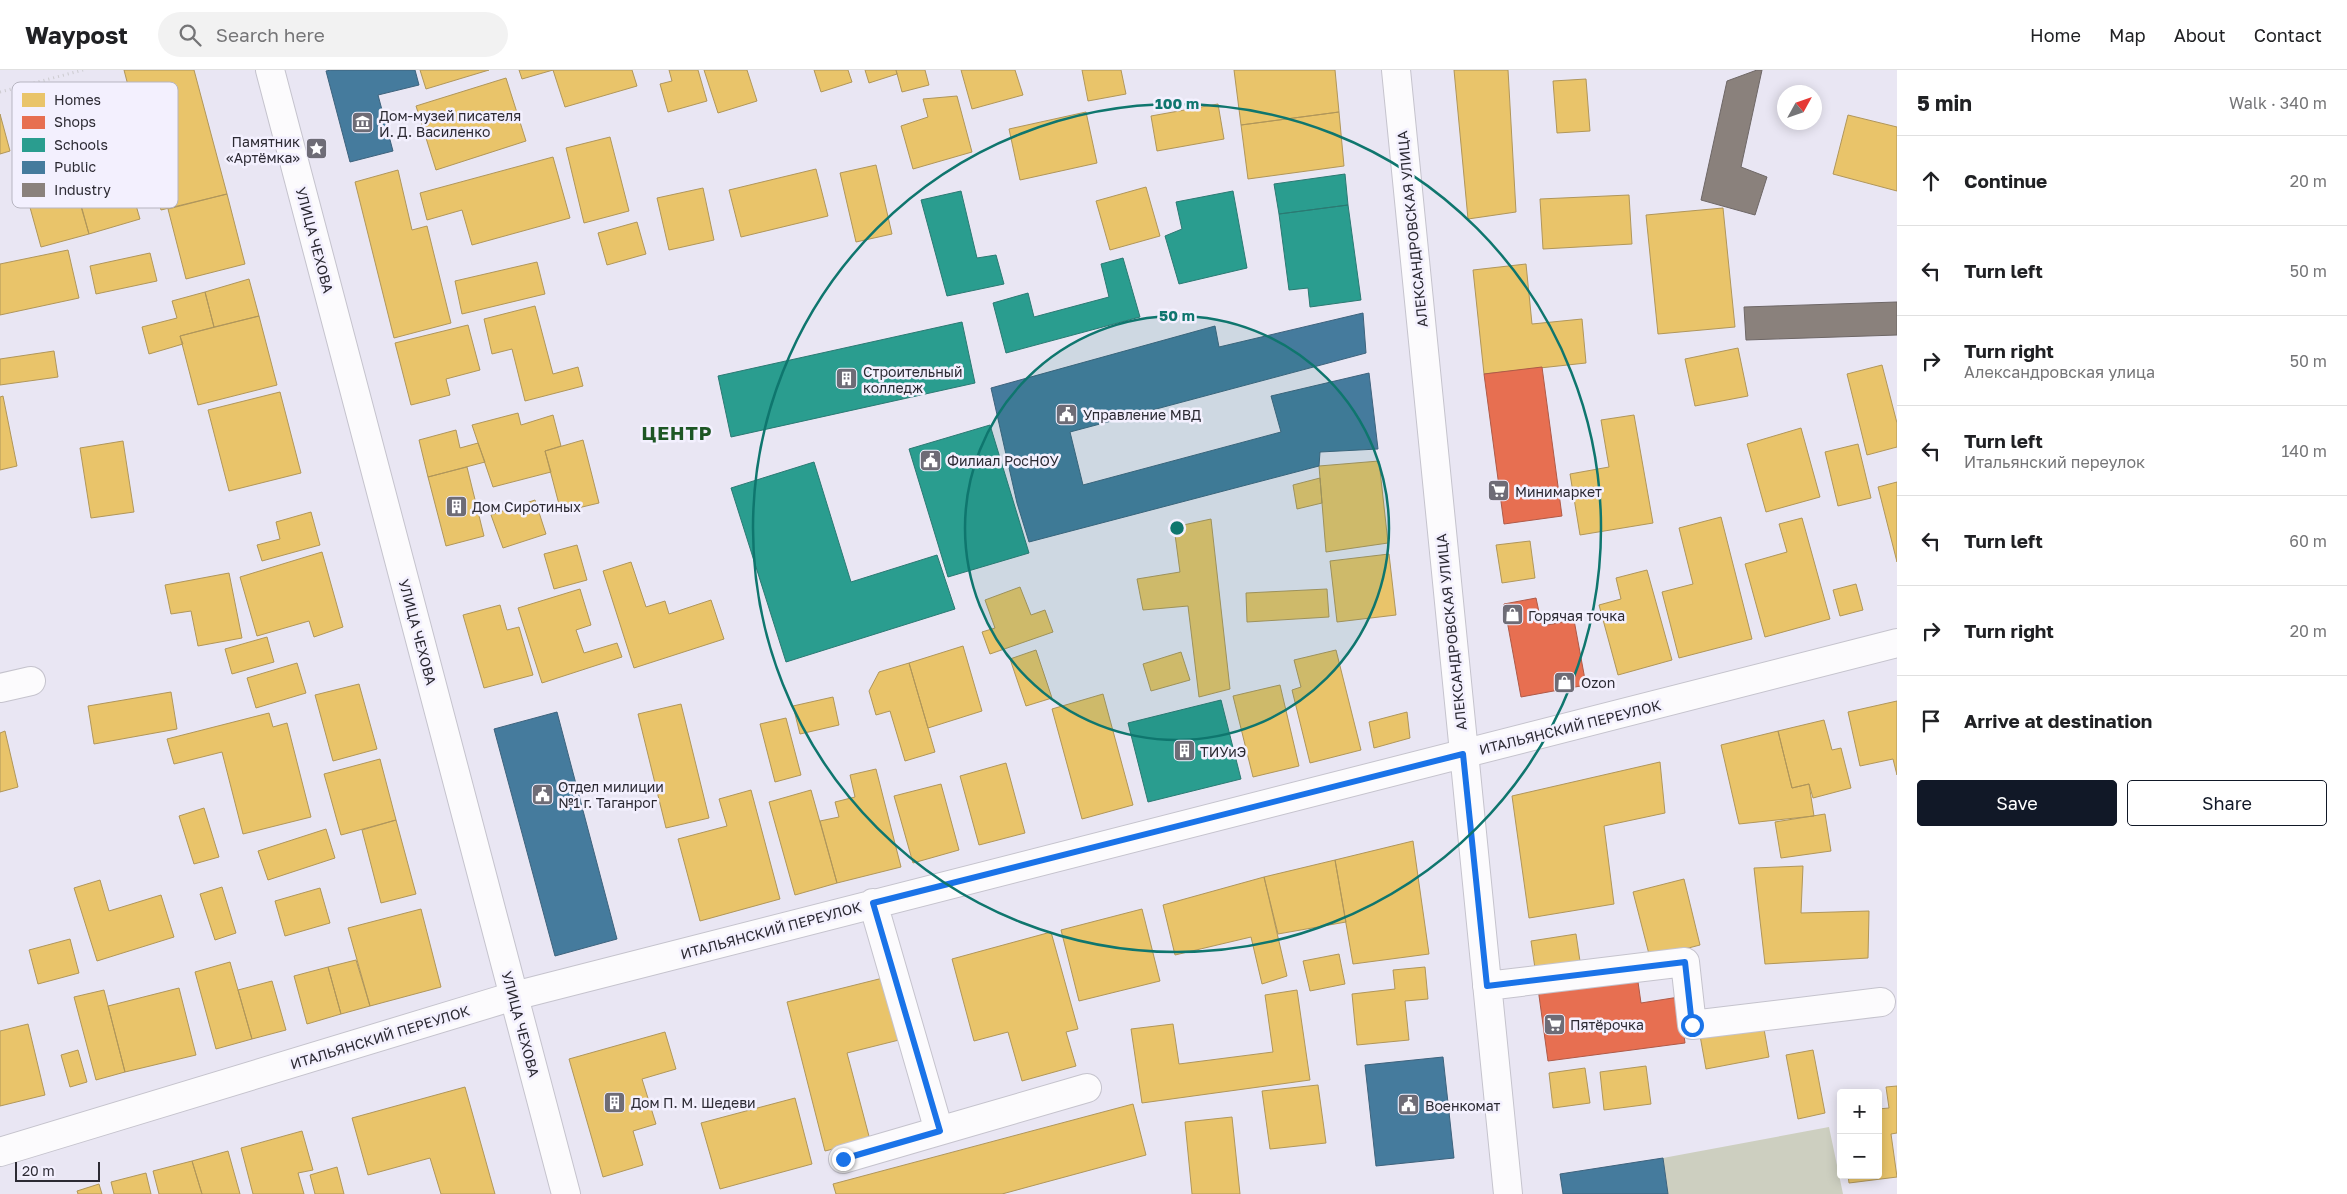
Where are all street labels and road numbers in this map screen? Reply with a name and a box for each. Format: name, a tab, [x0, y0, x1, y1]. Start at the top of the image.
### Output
street label: АЛЕКСАНДРОВСКАЯ УЛИЦА	[1393, 129, 1431, 328]
street label: УЛИЦА ЧЕХОВА	[293, 185, 337, 295]
street label: АЛЕКСАНДРОВСКАЯ УЛИЦА	[1432, 532, 1470, 731]
street label: УЛИЦА ЧЕХОВА	[396, 577, 440, 687]
street label: ИТАЛЬЯНСКИЙ ПЕРЕУЛОК	[1477, 696, 1663, 758]
street label: ИТАЛЬЯНСКИЙ ПЕРЕУЛОК	[679, 898, 864, 962]
street label: УЛИЦА ЧЕХОВА	[499, 969, 543, 1079]
street label: ИТАЛЬЯНСКИЙ ПЕРЕУЛОК	[288, 1002, 472, 1072]

